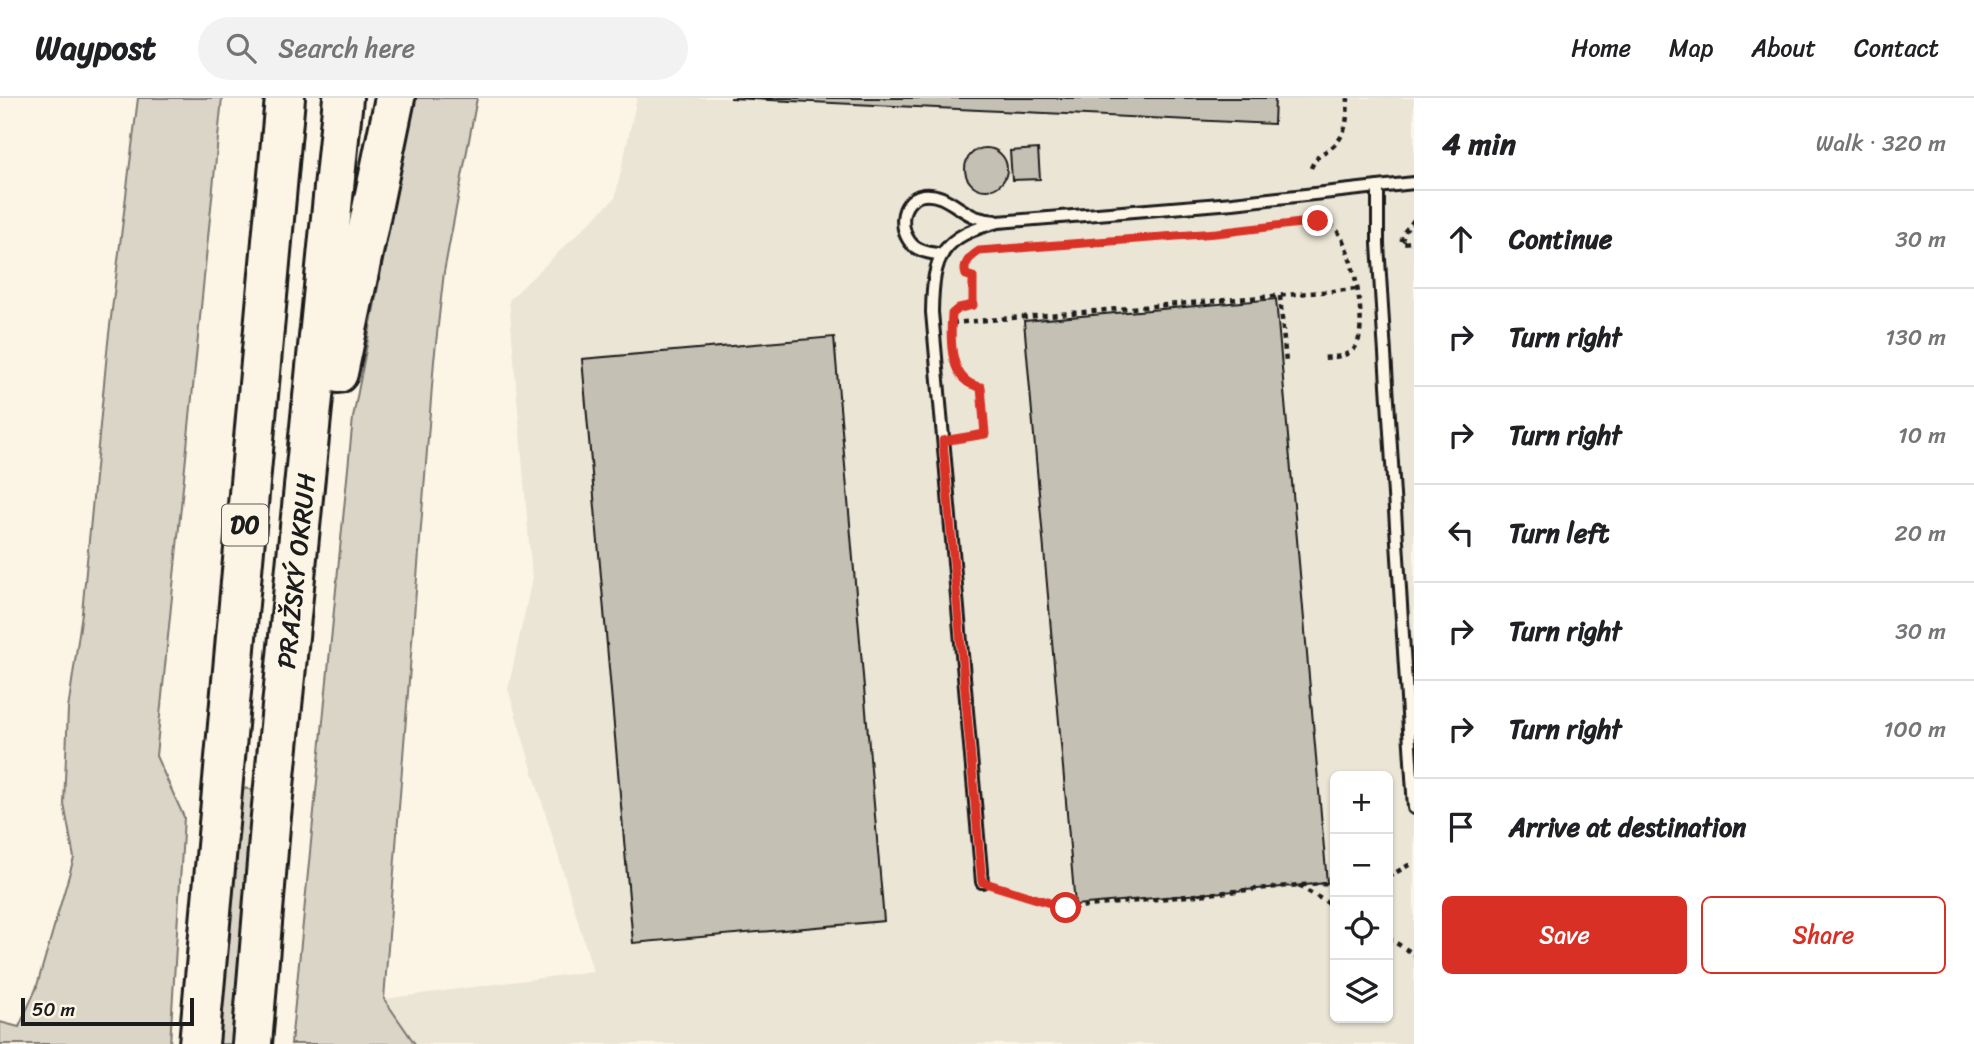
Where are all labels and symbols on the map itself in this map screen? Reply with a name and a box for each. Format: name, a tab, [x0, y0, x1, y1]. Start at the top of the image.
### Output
route end	[1302, 205, 1333, 236]
street label: PRAŽSKÝ OKRUH	[263, 470, 329, 671]
road number: D0	[222, 504, 268, 546]
route start	[1050, 892, 1081, 923]
scale bar	[21, 995, 194, 1027]

